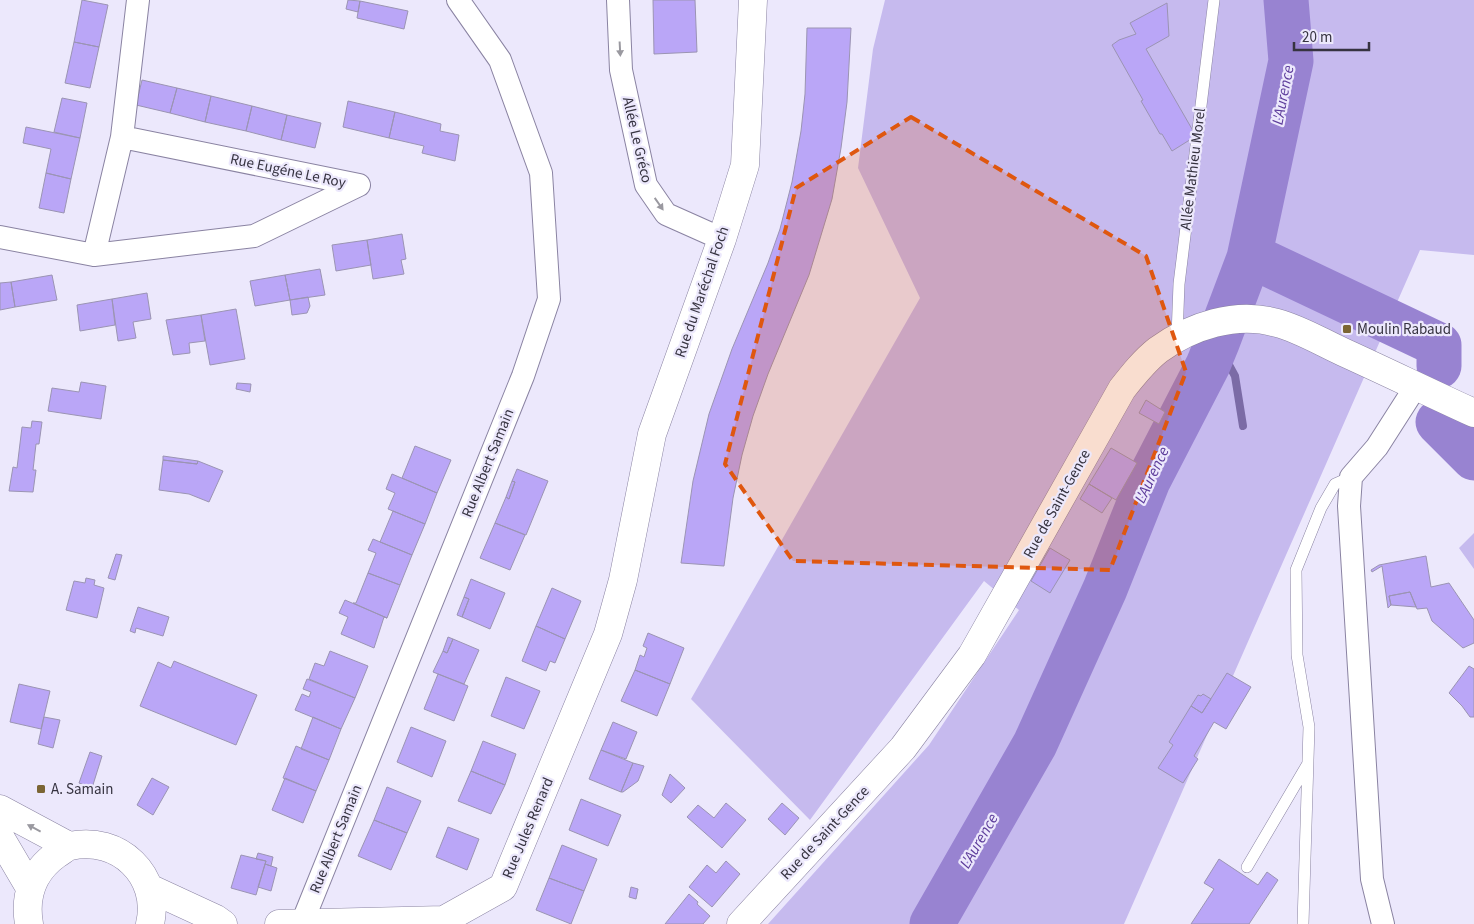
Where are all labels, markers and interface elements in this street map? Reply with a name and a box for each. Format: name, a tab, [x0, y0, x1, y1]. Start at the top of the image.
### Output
scale bar	[1294, 20, 1369, 52]
text: 20 m	[1302, 27, 1332, 48]
one-way arrow	[617, 41, 625, 57]
water label: L'Aurence	[1266, 63, 1300, 127]
street label: Allée Le Gréco	[617, 95, 657, 185]
street label: Allée Mathieu Morel	[1175, 107, 1211, 231]
street label: Rue Eugéne Le Roy	[228, 148, 348, 194]
one-way arrow	[654, 198, 664, 211]
street label: Rue du Maréchal Foch	[670, 224, 734, 360]
place label: Moulin Rabaud	[1357, 319, 1451, 340]
marker: Moulin Rabaud	[1341, 323, 1353, 335]
street label: Rue Albert Samain	[457, 405, 519, 521]
water label: L'Aurence	[1129, 443, 1175, 507]
street label: Rue de Saint-Gence	[1018, 446, 1096, 562]
street label: Rue Jules Renard	[497, 774, 559, 882]
place label: A. Samain	[51, 779, 113, 800]
street label: Rue Albert Samain	[305, 781, 367, 897]
street label: Rue de Saint-Gence	[776, 781, 874, 885]
marker: A. Samain	[35, 783, 47, 795]
water label: L'Aurence	[954, 809, 1004, 873]
one-way arrow	[27, 824, 42, 832]

